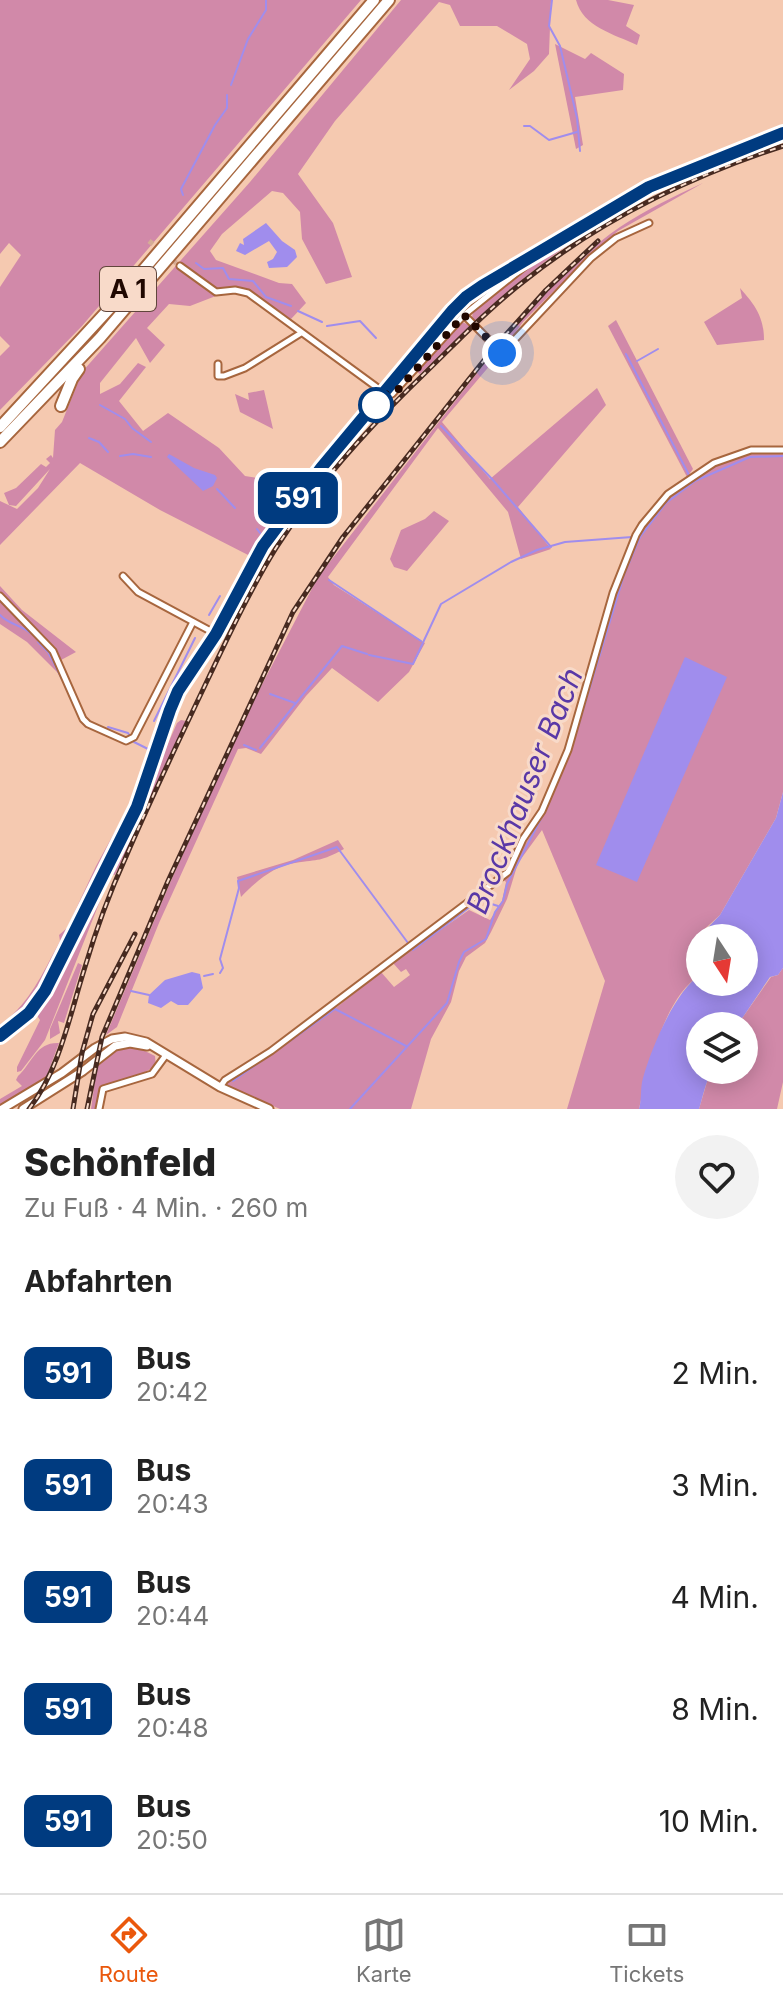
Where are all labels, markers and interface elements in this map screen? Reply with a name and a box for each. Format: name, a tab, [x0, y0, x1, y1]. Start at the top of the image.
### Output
road number: A 1	[100, 267, 156, 311]
your location	[482, 333, 522, 373]
unlabelled marker	[359, 388, 393, 422]
line badge: 591	[252, 472, 344, 524]
text: 591	[274, 481, 322, 515]
water label: Brockhauser Bach	[458, 663, 590, 919]
north arrow	[686, 924, 758, 996]
map controls	[686, 924, 758, 1084]
button: layers	[686, 1012, 758, 1084]
button: heart	[675, 1135, 759, 1219]
text: Schönfeld	[24, 1139, 216, 1185]
text: Zu Fuß · 4 Min. · 260 m	[24, 1192, 308, 1223]
text: Abfahrten	[24, 1263, 173, 1299]
text: Bus	[136, 1340, 191, 1376]
text: 2 Min.	[672, 1355, 759, 1391]
text: 591	[44, 1356, 92, 1390]
text: 20:42	[136, 1376, 208, 1407]
text: Bus	[136, 1452, 191, 1488]
text: 3 Min.	[671, 1467, 759, 1503]
text: 591	[44, 1468, 92, 1502]
text: 20:43	[136, 1488, 209, 1519]
text: Bus	[136, 1564, 191, 1600]
text: 4 Min.	[670, 1579, 759, 1615]
text: 591	[44, 1580, 92, 1614]
text: 20:44	[136, 1600, 209, 1631]
text: Bus	[136, 1676, 191, 1712]
text: 8 Min.	[671, 1691, 759, 1727]
text: 591	[44, 1692, 92, 1726]
text: 20:48	[136, 1712, 209, 1743]
text: Bus	[136, 1788, 191, 1824]
text: 10 Min.	[659, 1803, 759, 1839]
text: 591	[44, 1804, 92, 1838]
text: 20:50	[136, 1824, 208, 1855]
tab: Route	[99, 1913, 159, 1987]
tab: Karte	[356, 1913, 412, 1987]
tab: Tickets	[609, 1913, 684, 1987]

